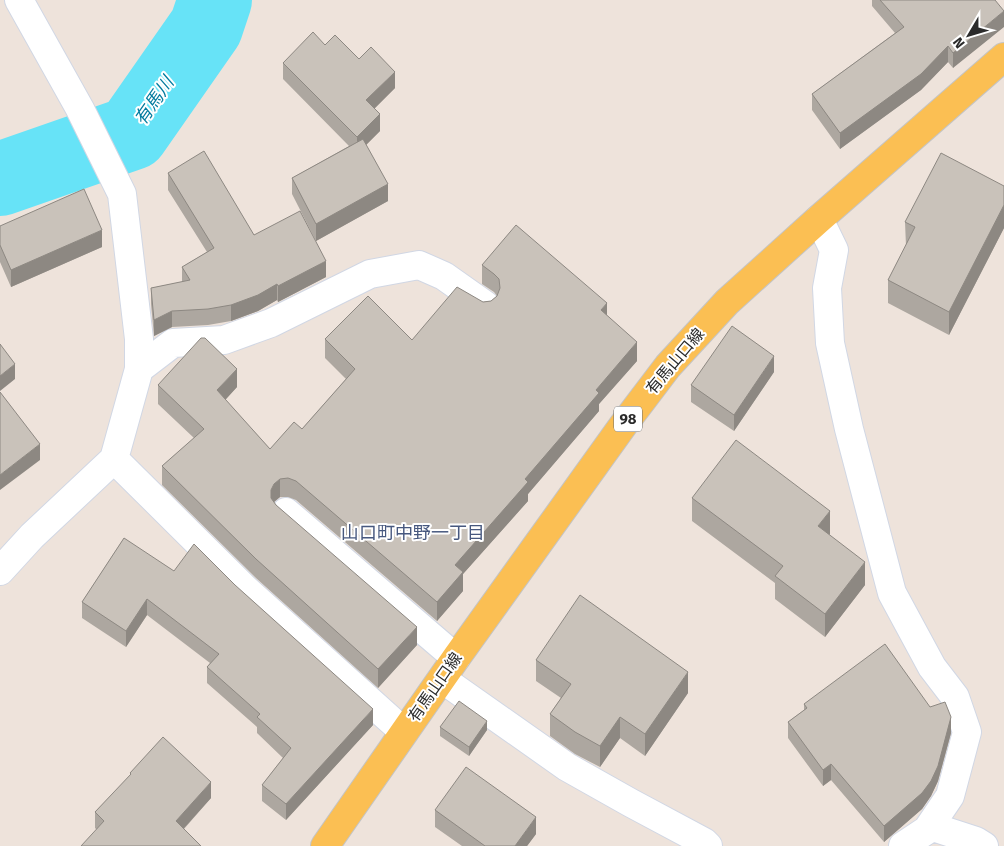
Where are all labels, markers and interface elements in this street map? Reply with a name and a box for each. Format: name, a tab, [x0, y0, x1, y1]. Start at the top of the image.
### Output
north arrow	[944, 10, 994, 60]
text: N	[950, 34, 969, 52]
water label: 有馬川	[130, 71, 180, 129]
street label: 有馬山口線	[642, 324, 708, 398]
road number: 98	[614, 406, 642, 432]
district label: 山口町中野一丁目	[341, 522, 485, 544]
street label: 有馬山口線	[404, 649, 466, 725]

